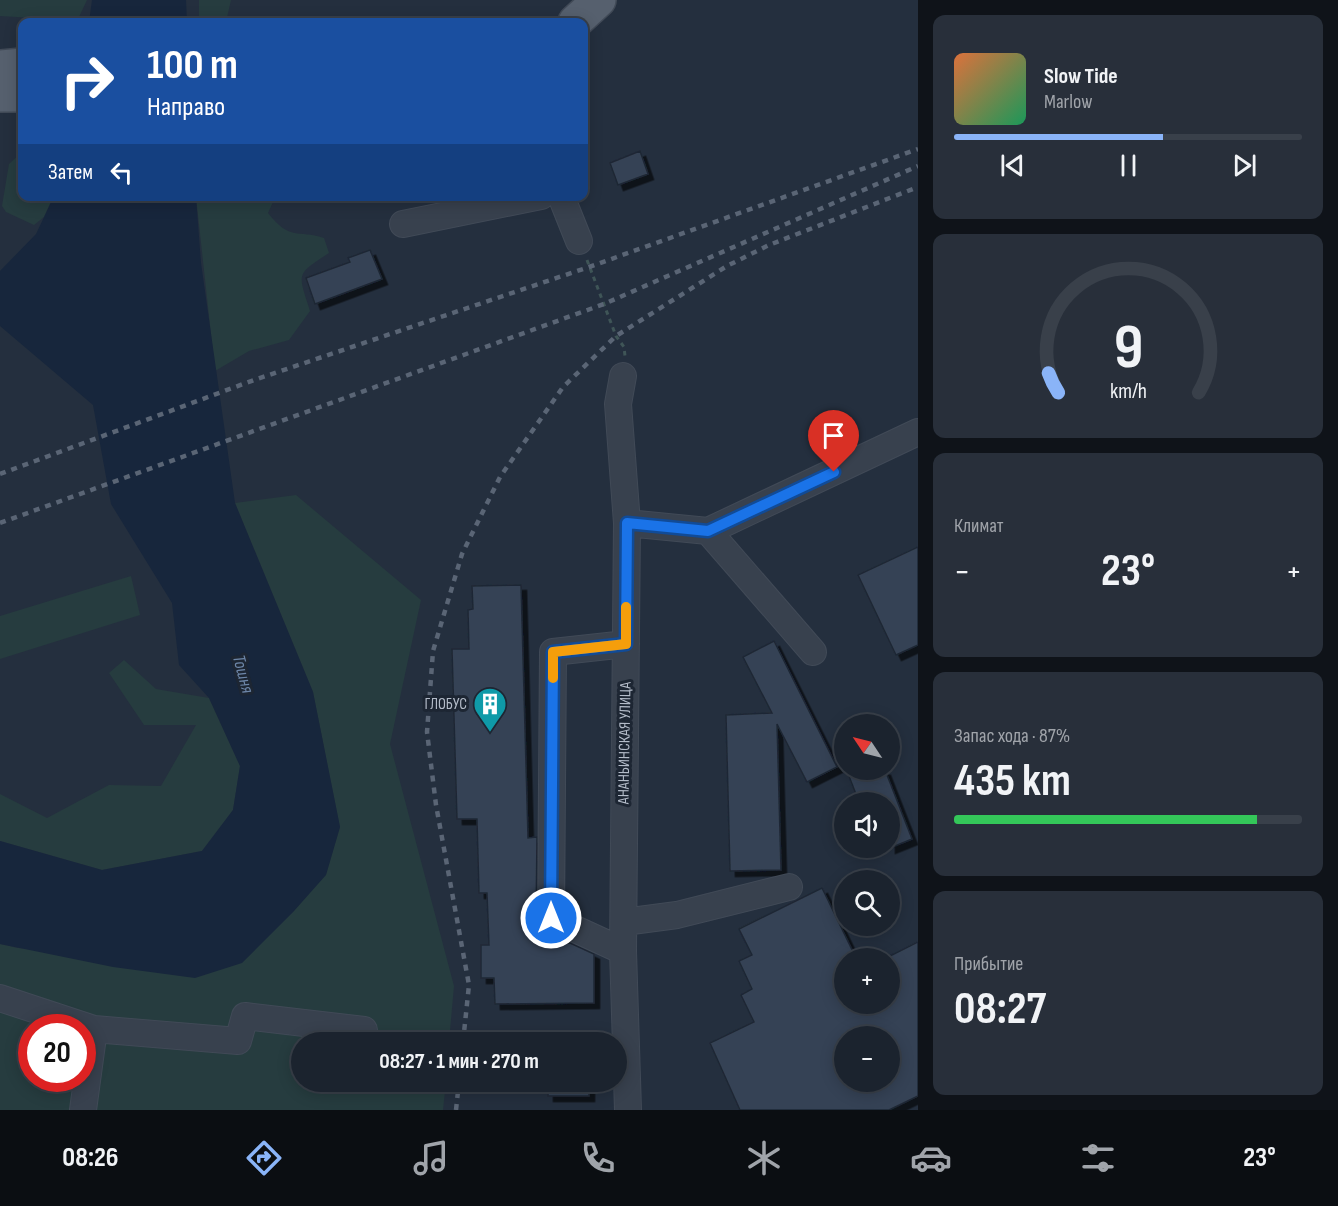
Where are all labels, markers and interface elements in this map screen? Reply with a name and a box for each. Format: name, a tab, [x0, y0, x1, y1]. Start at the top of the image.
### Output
text: 100 m	[147, 40, 238, 91]
icon: right	[48, 42, 126, 120]
text: Slow Tide	[1044, 63, 1118, 90]
text: Marlow	[1044, 90, 1092, 114]
text: Направо	[147, 91, 225, 123]
icon: previous	[996, 149, 1029, 182]
icon: pause	[1112, 149, 1145, 182]
icon: next	[1228, 149, 1261, 182]
icon: left	[105, 156, 138, 189]
text: Затем	[48, 159, 93, 186]
text: 9	[1113, 311, 1143, 386]
text: km/h	[1109, 379, 1147, 404]
pin	[808, 410, 859, 472]
icon: arrive	[817, 419, 850, 452]
text: Климат	[954, 514, 1004, 538]
text: 23°	[1101, 544, 1155, 599]
text: −	[954, 552, 970, 592]
text: +	[1286, 552, 1302, 592]
water label: Тошня	[228, 653, 258, 696]
street label: АНАНЬИНСКАЯ УЛИЦА	[614, 682, 636, 805]
building icon: ГЛОБУС	[472, 686, 508, 733]
place label: ГЛОБУС	[425, 695, 467, 714]
north arrow	[834, 714, 900, 780]
map controls	[834, 714, 900, 1092]
text: Запас хода · 87%	[954, 724, 1070, 748]
text: 435 km	[954, 754, 1071, 809]
button: sound	[834, 792, 900, 858]
button: search	[834, 870, 900, 936]
position arrow	[519, 886, 583, 950]
button: +	[834, 948, 900, 1014]
text: Прибытие	[954, 952, 1023, 976]
text: 08:27	[954, 982, 1046, 1037]
speed limit sign: 20	[18, 1014, 96, 1092]
button: −	[834, 1026, 900, 1092]
text: 08:27 · 1 мин · 270 m	[379, 1048, 539, 1075]
icon: directions	[243, 1137, 285, 1179]
icon: music	[410, 1137, 452, 1179]
icon: phone	[577, 1137, 619, 1179]
icon: climate	[743, 1137, 785, 1179]
icon: car	[910, 1137, 952, 1179]
icon: filters	[1077, 1137, 1119, 1179]
text: 08:26	[62, 1142, 119, 1174]
text: 23°	[1243, 1142, 1276, 1174]

